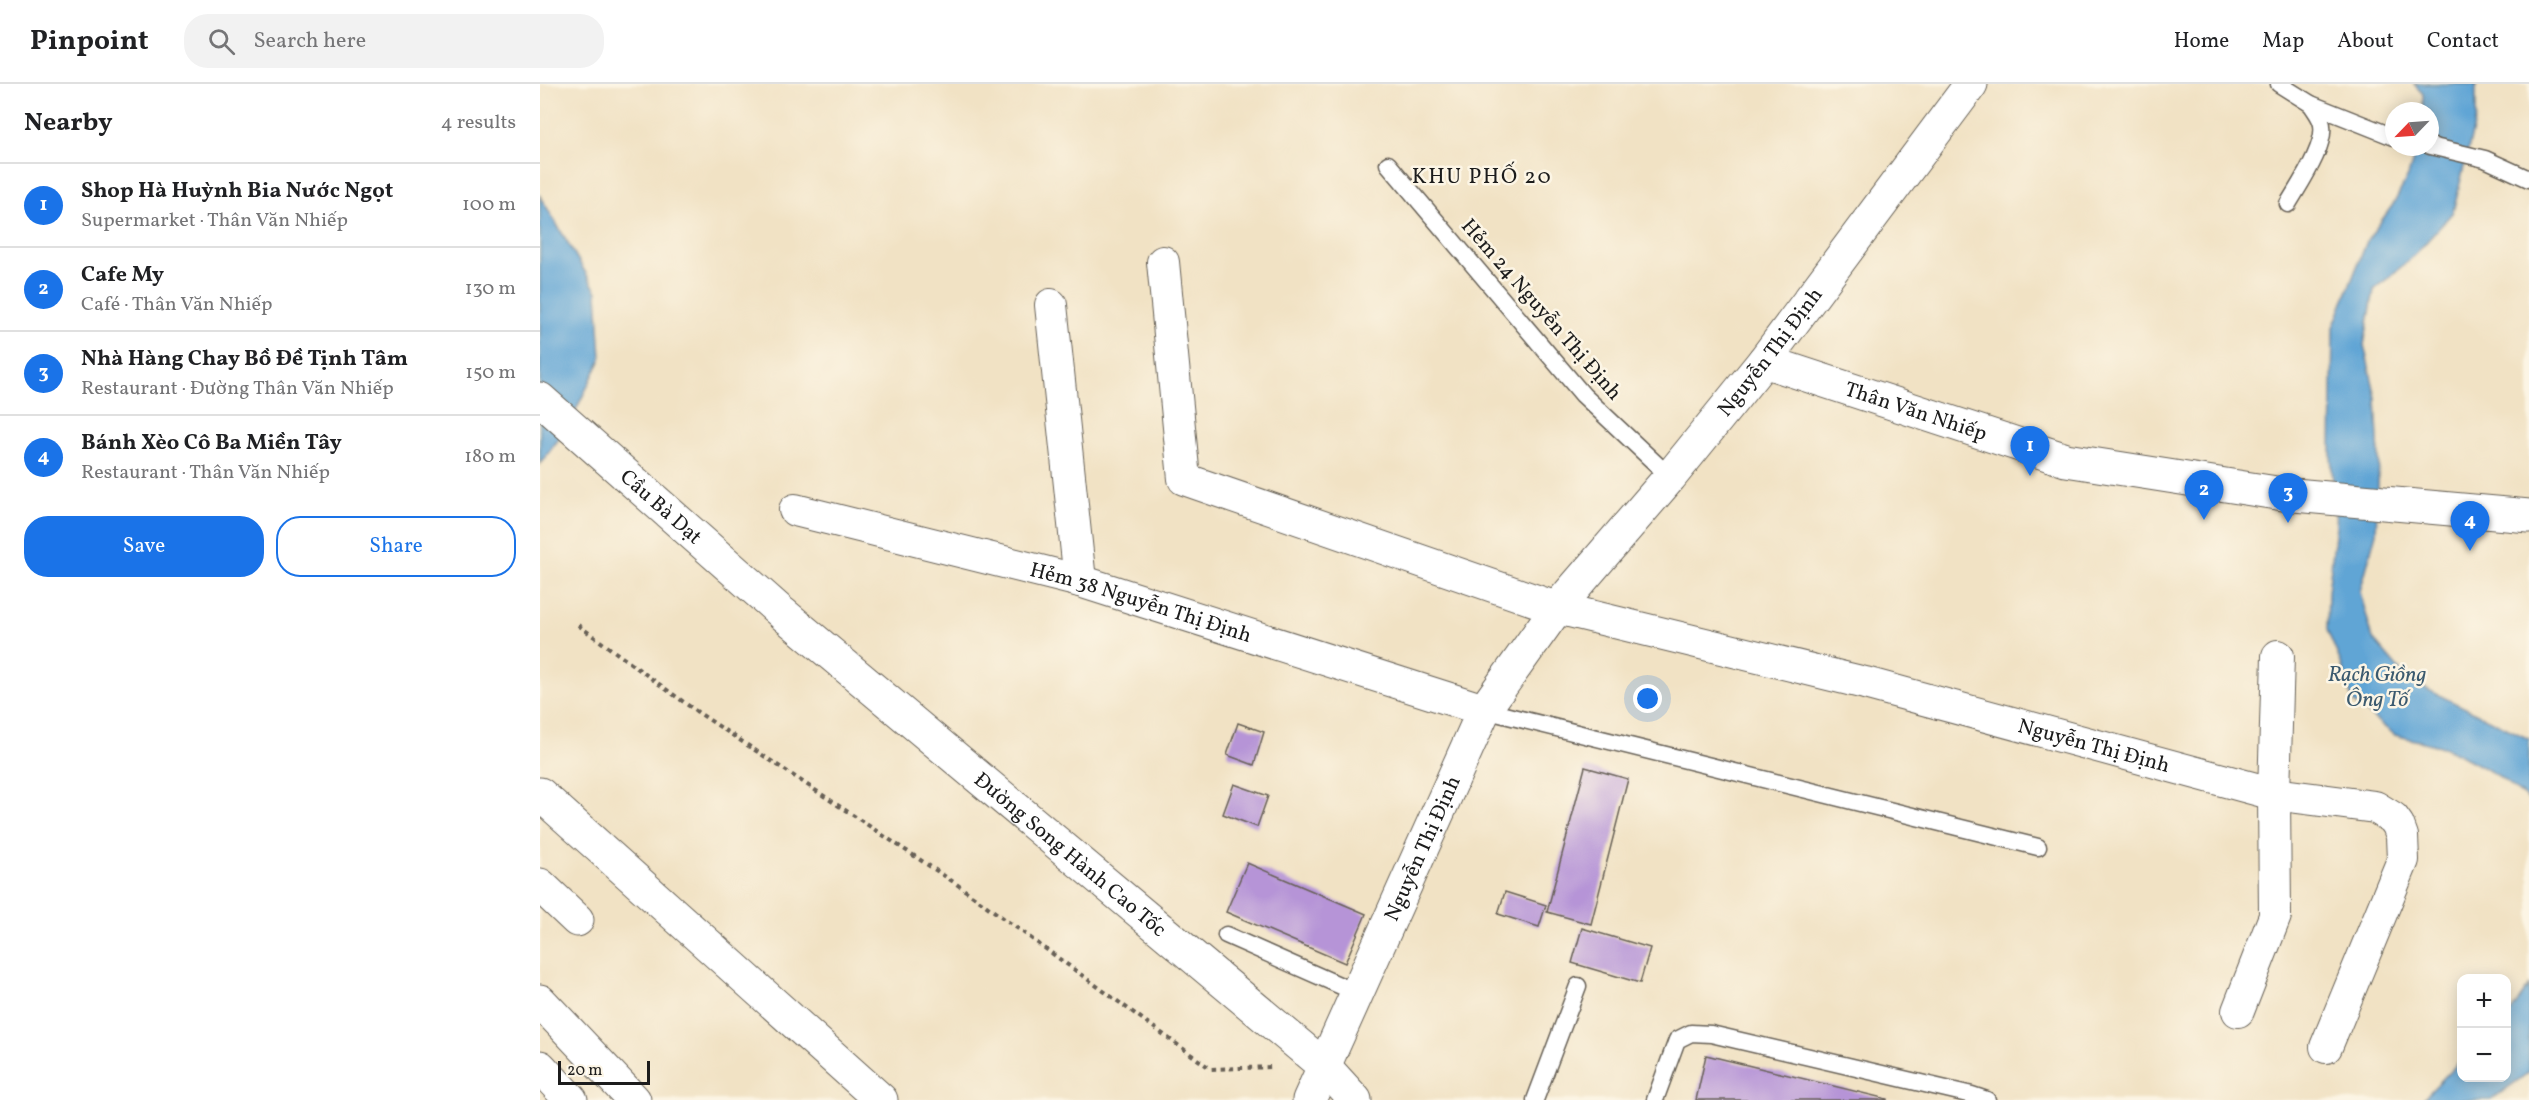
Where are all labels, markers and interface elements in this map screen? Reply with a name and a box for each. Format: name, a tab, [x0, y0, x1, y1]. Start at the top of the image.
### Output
search box	[184, 14, 604, 68]
text: Pinpoint	[30, 22, 148, 61]
icon: search	[205, 25, 238, 58]
text: Search here	[253, 26, 366, 57]
text: Home	[2174, 27, 2229, 56]
text: Map	[2262, 27, 2304, 56]
text: About	[2337, 27, 2394, 56]
text: Contact	[2427, 27, 2499, 56]
north arrow	[2385, 102, 2439, 156]
text: Nearby	[24, 105, 113, 141]
text: 4 results	[441, 109, 516, 137]
district label: KHU PHỐ 20	[1412, 161, 1552, 193]
text: Shop Hà Huỳnh Bia Nước Ngọt	[81, 176, 393, 207]
text: 1	[39, 191, 48, 219]
text: 100 m	[462, 191, 516, 219]
text: Supermarket · Thân Văn Nhiếp	[81, 207, 348, 235]
street label: Hẻm 24 Nguyễn Thị Định	[1454, 213, 1628, 407]
text: Cafe My	[81, 260, 164, 291]
text: 2	[38, 275, 49, 303]
text: 130 m	[465, 275, 516, 303]
street label: Nguyễn Thị Định	[1711, 282, 1830, 423]
text: Café · Thân Văn Nhiếp	[81, 291, 273, 319]
text: Nhà Hàng Chay Bồ Đề Tịnh Tâm	[81, 344, 408, 375]
text: 3	[38, 359, 49, 387]
text: 150 m	[465, 359, 516, 387]
text: Restaurant · Đường Thân Văn Nhiếp	[81, 375, 394, 403]
street label: Thân Văn Nhiếp	[1841, 375, 1990, 449]
pin: 1	[2010, 426, 2050, 476]
text: Bánh Xèo Cô Ba Miền Tây	[81, 428, 342, 459]
text: 4	[37, 443, 50, 471]
text: 180 m	[464, 443, 516, 471]
text: Restaurant · Thân Văn Nhiếp	[81, 459, 330, 487]
street label: Cầu Bà Dạt	[613, 463, 708, 552]
pin: 2	[2184, 470, 2224, 520]
pin: 3	[2268, 474, 2308, 523]
pin: 4	[2450, 502, 2490, 551]
button: Save	[24, 516, 264, 577]
button: Share	[276, 516, 516, 577]
street label: Hẻm 38 Nguyễn Thị Định	[1027, 556, 1255, 651]
water label: Rạch Giồng Ông Tố	[2328, 660, 2427, 716]
your location	[1633, 684, 1662, 713]
street label: Nguyễn Thị Định	[2014, 712, 2173, 781]
street label: Đường Song Hành Cao Tốc	[967, 766, 1172, 944]
street label: Nguyễn Thị Định	[1378, 771, 1469, 926]
map controls	[2457, 974, 2511, 1082]
button: +	[2457, 974, 2511, 1028]
button: −	[2457, 1028, 2511, 1082]
scale bar	[558, 1058, 650, 1086]
text: 20 m	[567, 1060, 602, 1082]

